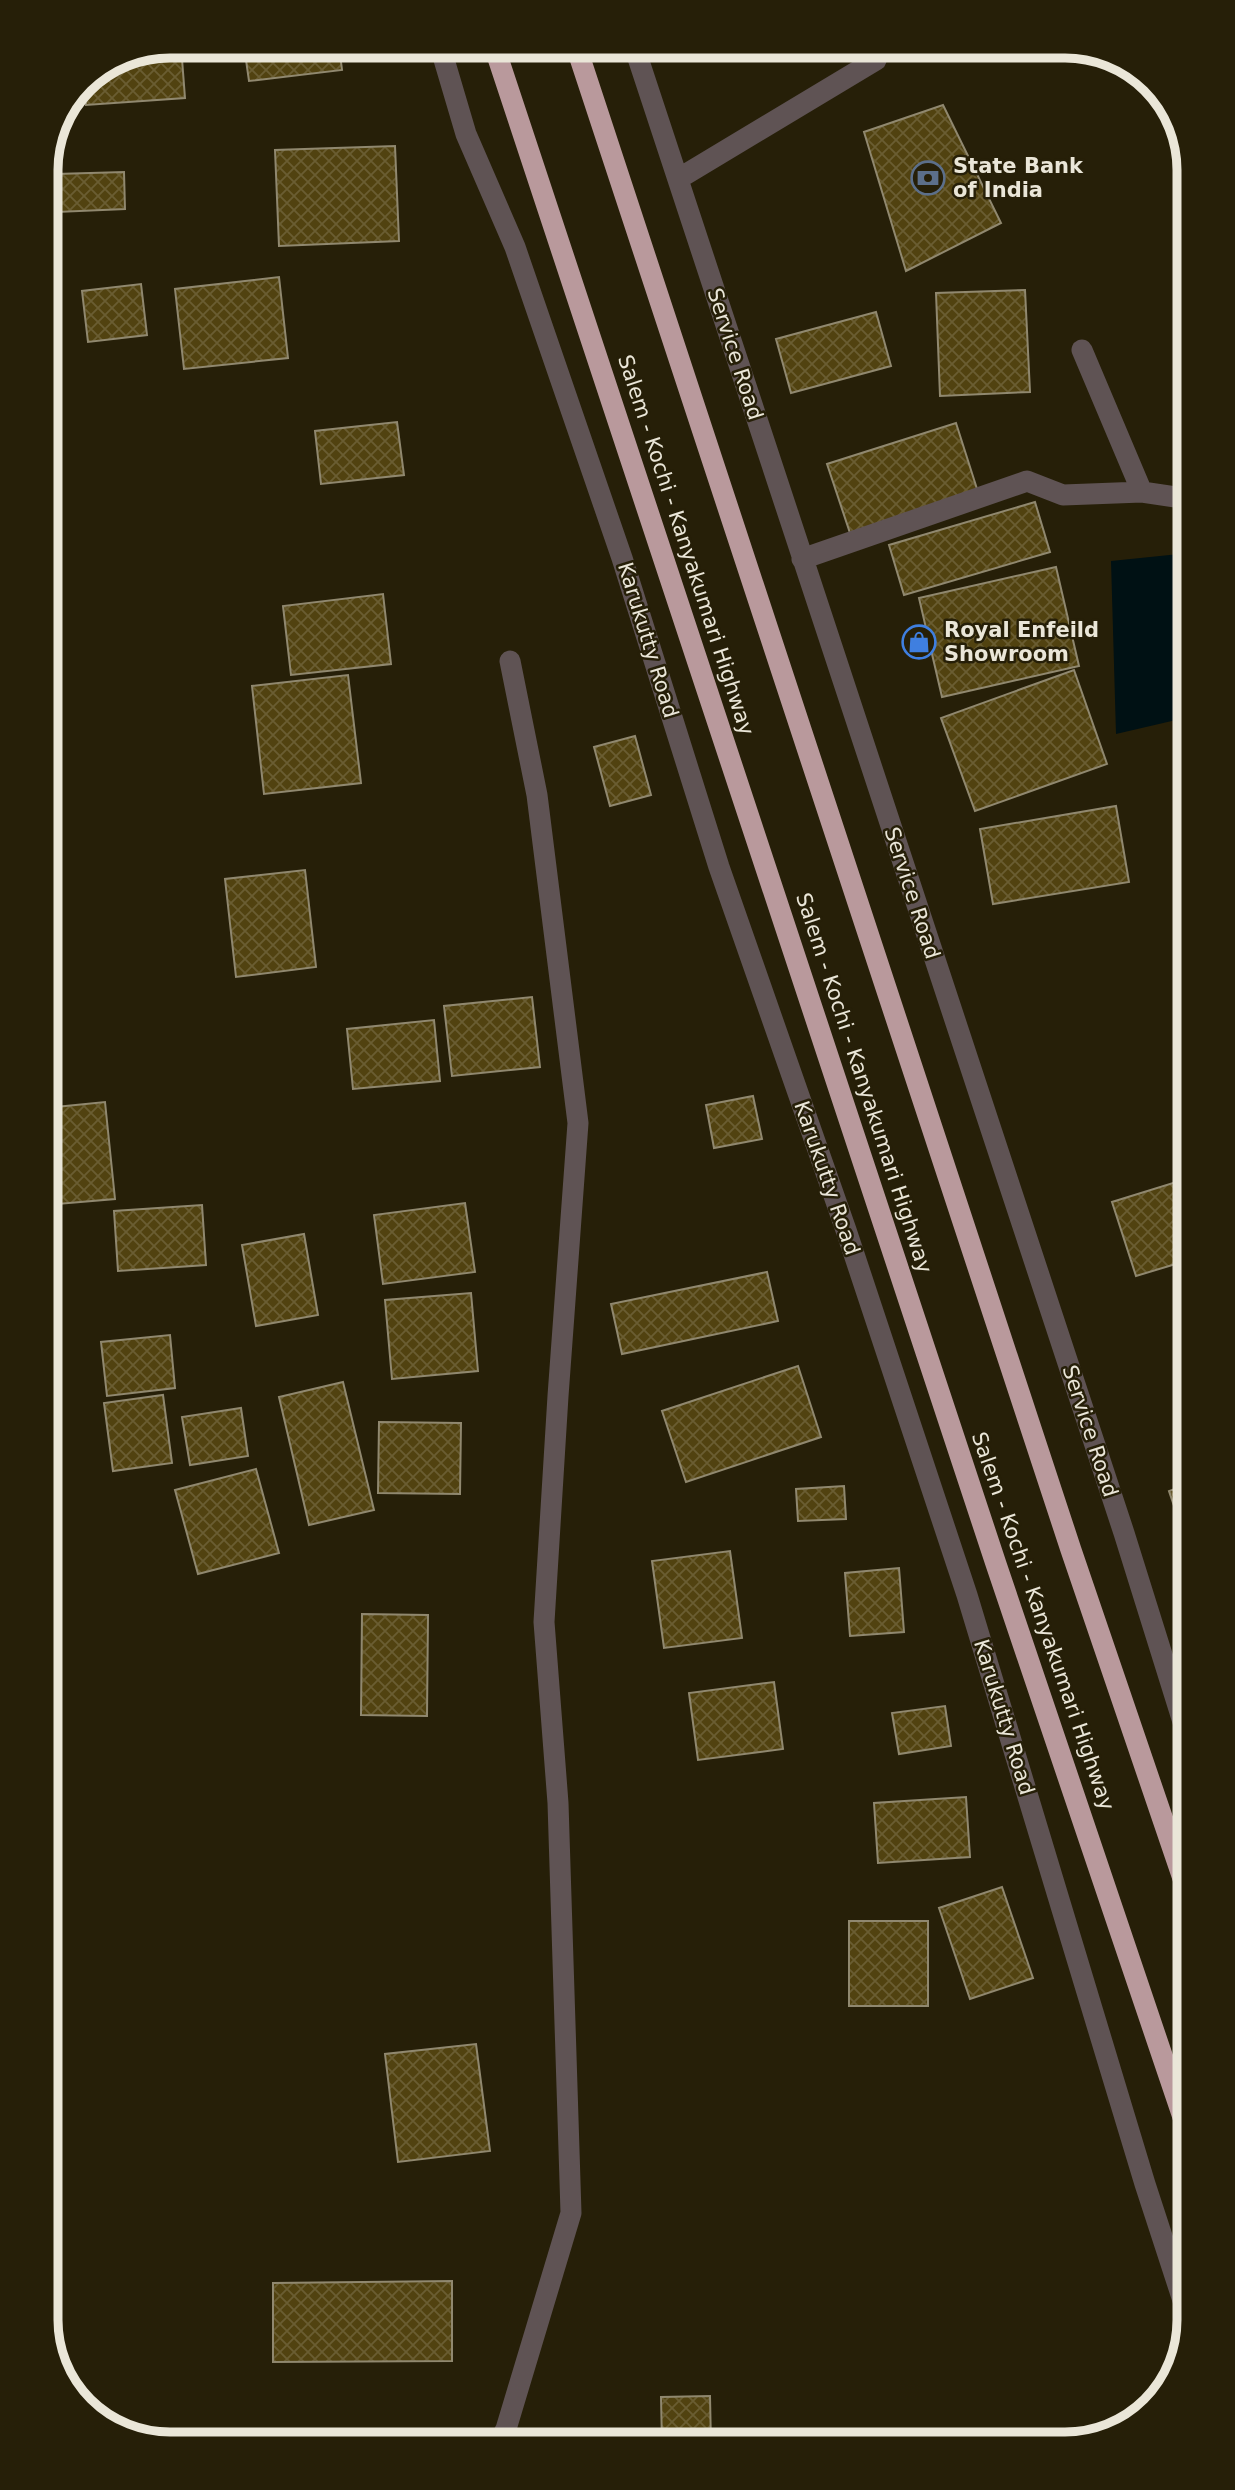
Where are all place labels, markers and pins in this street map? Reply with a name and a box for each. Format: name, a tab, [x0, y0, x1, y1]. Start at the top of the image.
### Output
place label: State Bank of India	[953, 154, 1084, 202]
bank icon: State Bank of India	[909, 159, 947, 197]
place label: Royal Enfeild Showroom	[944, 618, 1099, 666]
shop icon: Royal Enfeild Showroom	[900, 623, 938, 661]

